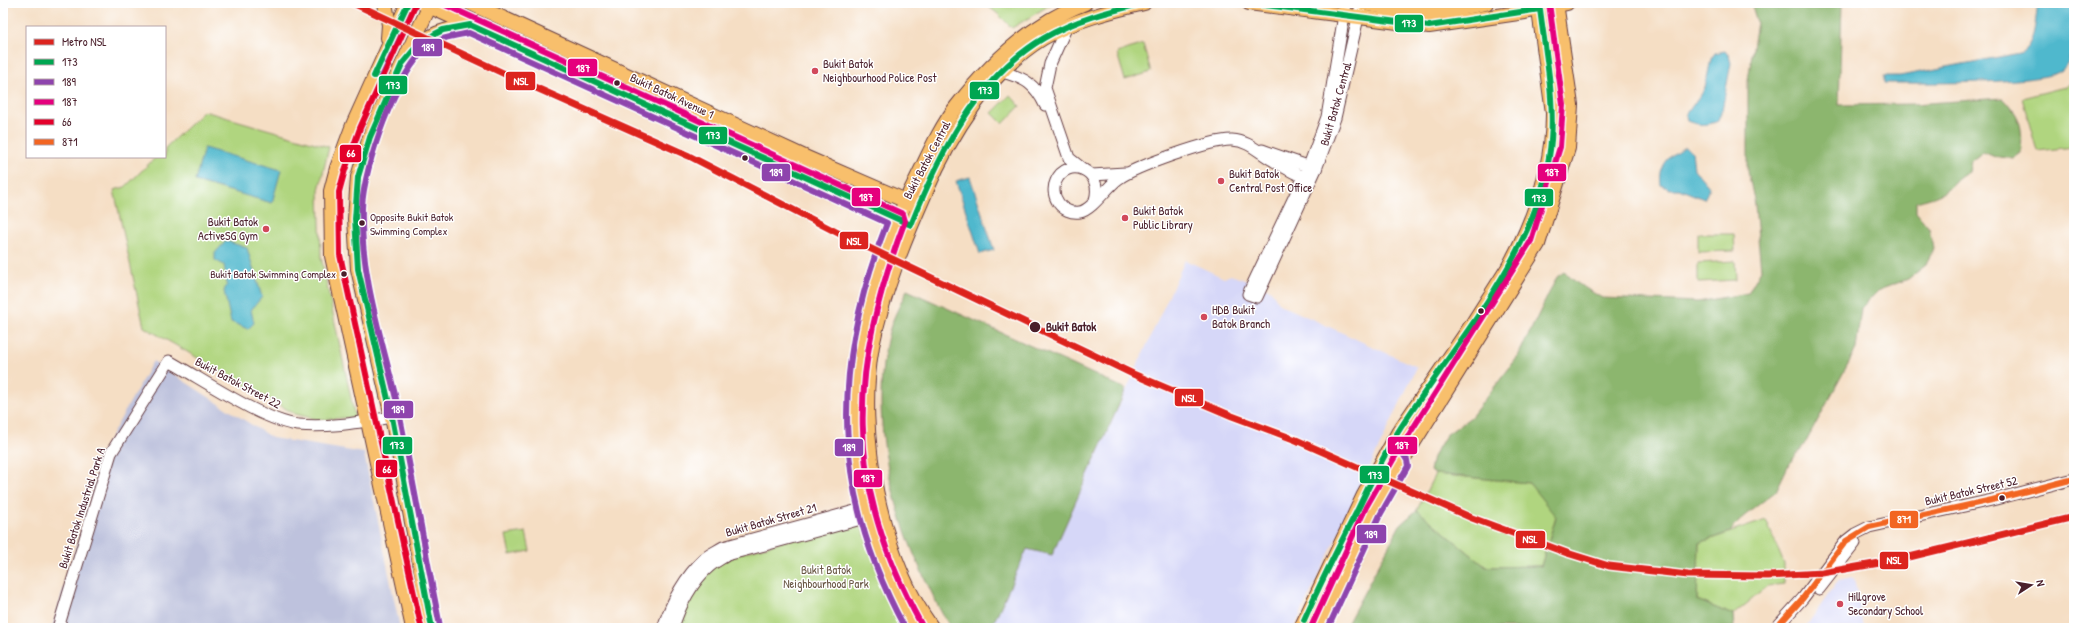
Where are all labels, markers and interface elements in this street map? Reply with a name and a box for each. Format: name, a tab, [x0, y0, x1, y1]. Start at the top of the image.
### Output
line badge: 173	[1394, 14, 1424, 33]
text: 173	[1402, 16, 1416, 30]
legend	[26, 26, 166, 158]
text: Metro NSL	[62, 33, 107, 50]
line badge: 189	[412, 38, 443, 57]
text: 189	[422, 40, 434, 54]
text: 173	[62, 53, 78, 70]
place label: Bukit Batok Neighbourhood Police Post	[823, 55, 937, 86]
line badge: 187	[567, 58, 598, 77]
street label: Bukit Batok Central	[1315, 59, 1356, 148]
text: 187	[576, 61, 591, 75]
marker: Bukit Batok Neighbourhood Police Post	[810, 66, 820, 76]
street label: Bukit Batok Avenue 1	[628, 69, 717, 122]
line badge: NSL	[505, 71, 536, 91]
text: 189	[62, 73, 77, 90]
text: NSL	[514, 74, 529, 88]
line badge: 173	[378, 75, 408, 95]
text: 173	[386, 78, 400, 92]
unlabelled marker	[612, 78, 622, 88]
line badge: 173	[969, 81, 1000, 100]
text: 173	[978, 83, 992, 97]
text: 187	[62, 93, 78, 110]
text: 66	[62, 113, 72, 130]
street label: Bukit Batok Central	[899, 117, 955, 202]
line badge: 173	[698, 126, 728, 145]
text: 173	[706, 128, 720, 142]
text: 871	[62, 133, 78, 150]
line badge: 66	[339, 144, 362, 163]
text: 66	[347, 146, 356, 160]
unlabelled marker	[740, 153, 750, 163]
line badge: 189	[761, 163, 791, 182]
line badge: 187	[1537, 163, 1567, 182]
text: 189	[770, 165, 782, 179]
place label: Bukit Batok Central Post Office	[1229, 165, 1313, 196]
text: 187	[1545, 165, 1560, 179]
marker: Bukit Batok Central Post Office	[1216, 176, 1226, 186]
line badge: 187	[851, 187, 881, 207]
line badge: 173	[1524, 188, 1554, 207]
text: 187	[859, 190, 874, 204]
text: 173	[1532, 191, 1546, 205]
place label: Bukit Batok Public Library	[1133, 202, 1193, 233]
place label: Opposite Bukit Batok Swimming Complex	[370, 210, 454, 238]
place label: Bukit Batok ActiveSG Gym	[198, 213, 258, 244]
marker: Bukit Batok Public Library	[1120, 213, 1130, 223]
marker: Opposite Bukit Batok Swimming Complex	[357, 218, 367, 228]
marker: Bukit Batok ActiveSG Gym	[261, 224, 271, 234]
line badge: NSL	[839, 231, 869, 250]
text: NSL	[847, 234, 862, 248]
place label: Bukit Batok Swimming Complex	[210, 267, 336, 281]
marker: Bukit Batok Swimming Complex	[339, 269, 349, 279]
place label: HDB Bukit Batok Branch	[1212, 301, 1270, 332]
unlabelled marker	[1476, 306, 1486, 316]
marker: HDB Bukit Batok Branch	[1199, 312, 1209, 322]
place label: Bukit Batok	[1046, 318, 1096, 335]
marker: Bukit Batok	[1028, 320, 1042, 334]
street label: Bukit Batok Street 22	[192, 353, 284, 413]
line badge: NSL	[1174, 388, 1204, 407]
text: NSL	[1182, 391, 1197, 405]
line badge: 189	[383, 400, 414, 419]
text: 189	[392, 402, 404, 416]
line badge: 173	[382, 436, 413, 455]
line badge: 187	[1387, 436, 1418, 455]
text: 173	[390, 438, 404, 452]
line badge: 189	[834, 438, 864, 457]
text: 187	[1395, 438, 1410, 452]
text: 189	[843, 440, 855, 454]
street label: Bukit Batok Industrial Park A	[54, 445, 109, 570]
line badge: 66	[375, 459, 398, 478]
text: 66	[383, 462, 392, 476]
line badge: 173	[1359, 465, 1390, 484]
text: 173	[1368, 468, 1382, 482]
line badge: 187	[853, 469, 883, 488]
text: 187	[861, 471, 876, 485]
street label: Bukit Batok Street 52	[1923, 472, 2019, 509]
unlabelled marker	[1997, 493, 2007, 503]
street label: Bukit Batok Street 21	[724, 498, 818, 541]
line badge: 871	[1889, 510, 1919, 529]
text: 871	[1897, 512, 1911, 526]
line badge: 189	[1356, 524, 1387, 544]
text: 189	[1365, 527, 1377, 541]
line badge: NSL	[1515, 530, 1546, 549]
text: NSL	[1523, 532, 1538, 546]
line badge: NSL	[1879, 551, 1909, 570]
text: NSL	[1887, 553, 1902, 567]
park label: Bukit Batok Neighbourhood Park	[783, 561, 869, 592]
north arrow	[2011, 565, 2051, 605]
text: N	[2033, 579, 2048, 587]
place label: Hillgrove Secondary School	[1848, 588, 1924, 619]
marker: Hillgrove Secondary School	[1835, 599, 1845, 609]

